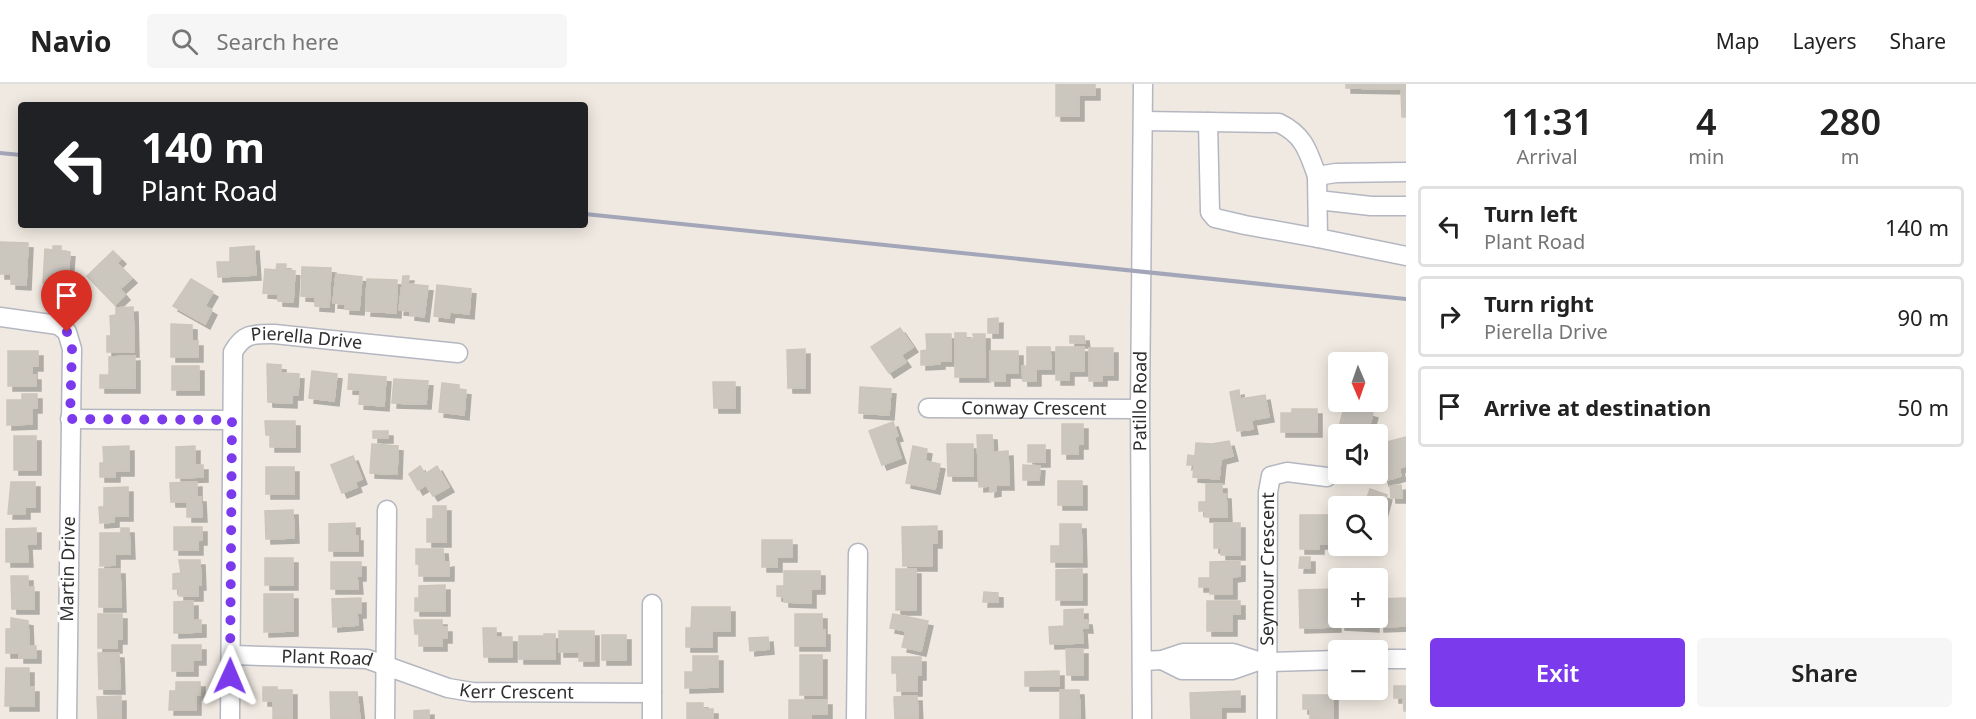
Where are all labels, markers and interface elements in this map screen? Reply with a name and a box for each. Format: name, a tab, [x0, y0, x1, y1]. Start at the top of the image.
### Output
search box	[147, 14, 567, 68]
text: Navio	[30, 22, 111, 60]
icon: search	[168, 25, 201, 58]
text: Search here	[216, 26, 339, 56]
text: Map	[1716, 27, 1760, 55]
text: Layers	[1793, 27, 1857, 55]
text: Share	[1890, 27, 1946, 55]
text: 11:31	[1501, 97, 1593, 146]
text: 4	[1696, 97, 1717, 146]
text: 280	[1819, 97, 1881, 146]
text: 140 m	[141, 118, 265, 175]
icon: left	[42, 126, 120, 204]
text: Arrival	[1517, 143, 1578, 170]
text: min	[1688, 143, 1724, 170]
text: m	[1841, 143, 1860, 170]
text: Plant Road	[141, 172, 278, 209]
text: Turn left	[1484, 198, 1578, 228]
icon: left	[1433, 210, 1466, 243]
text: 140 m	[1885, 212, 1949, 242]
text: Plant Road	[1484, 228, 1585, 255]
pin	[41, 270, 92, 332]
icon: arrive	[50, 279, 83, 312]
text: Turn right	[1484, 288, 1594, 318]
icon: right	[1433, 300, 1466, 333]
text: 90 m	[1898, 302, 1949, 332]
text: Pierella Drive	[1484, 318, 1608, 345]
street label: Pierella Drive	[249, 321, 363, 354]
street label: Patillo Road	[1127, 351, 1152, 451]
north arrow	[1328, 352, 1388, 412]
map controls	[1328, 352, 1388, 700]
icon: arrive	[1433, 390, 1466, 423]
text: Arrive at destination	[1484, 392, 1711, 422]
text: 50 m	[1898, 392, 1949, 422]
street label: Conway Crescent	[961, 395, 1107, 420]
button: sound	[1328, 424, 1388, 484]
street label: Seymour Crescent	[1254, 492, 1279, 646]
button: search	[1328, 496, 1388, 556]
street label: Martin Drive	[54, 516, 80, 622]
button: +	[1328, 568, 1388, 628]
button: Exit	[1430, 638, 1685, 707]
button: Share	[1697, 638, 1952, 707]
button: −	[1328, 640, 1388, 700]
street label: Plant Road	[281, 643, 377, 671]
position arrow	[198, 644, 262, 708]
street label: Kerr Crescent	[458, 677, 574, 704]

